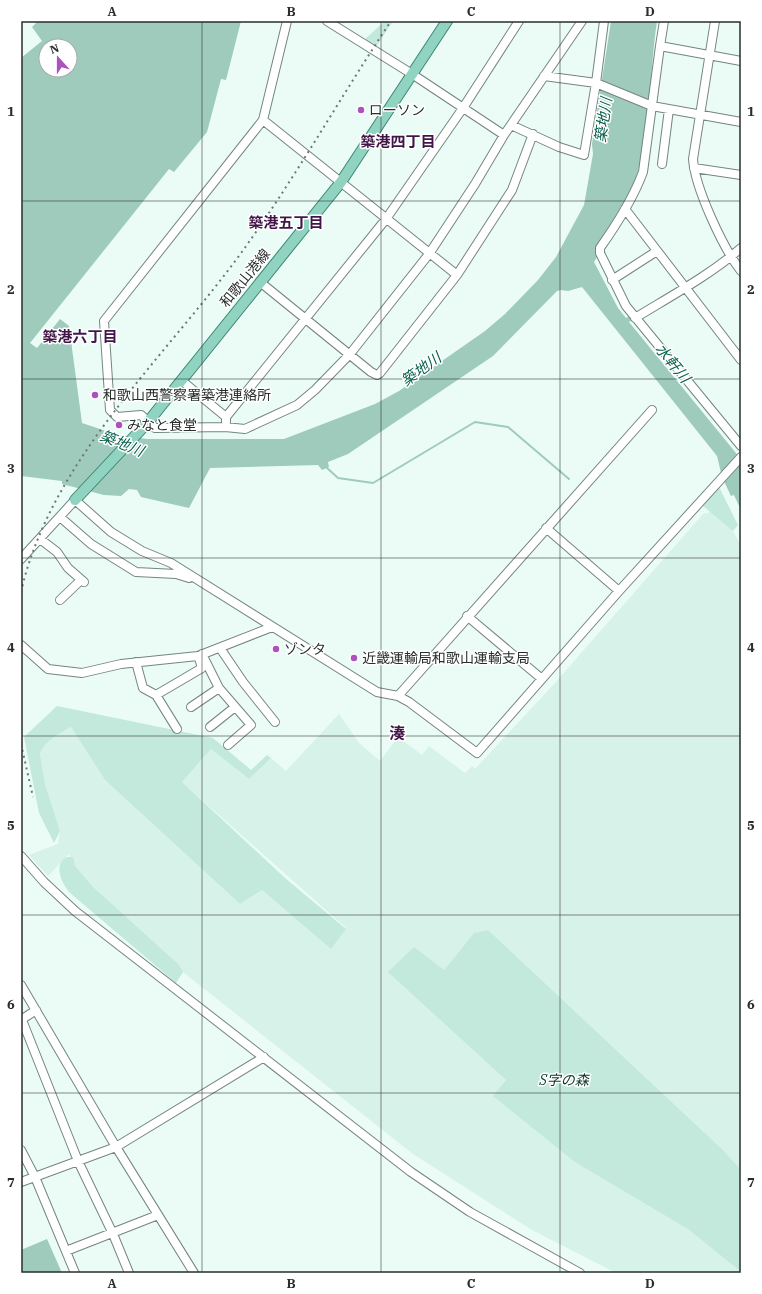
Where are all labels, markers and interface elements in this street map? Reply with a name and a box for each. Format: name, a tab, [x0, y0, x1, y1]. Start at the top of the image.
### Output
text: A	[107, 3, 117, 20]
text: B	[286, 3, 296, 20]
text: C	[467, 3, 476, 20]
text: D	[645, 3, 655, 20]
north arrow	[38, 38, 78, 78]
text: N	[48, 40, 61, 57]
water label: 築地川	[590, 94, 616, 144]
place label: ローソン	[369, 101, 425, 119]
text: 1	[7, 103, 15, 120]
text: 1	[747, 103, 755, 120]
marker: ローソン	[356, 105, 366, 115]
district label: 築港四丁目	[360, 132, 436, 151]
district label: 築港五丁目	[248, 213, 324, 232]
street label: 和歌山港線	[216, 245, 274, 311]
text: 2	[7, 281, 15, 298]
text: 2	[747, 281, 755, 298]
district label: 築港六丁目	[42, 327, 118, 346]
water label: 水軒川	[651, 340, 696, 388]
water label: 築地川	[397, 347, 446, 390]
place label: 和歌山西警察署築港連絡所	[103, 386, 271, 404]
marker: 和歌山西警察署築港連絡所	[90, 390, 100, 400]
place label: みなと食堂	[127, 416, 197, 434]
marker: みなと食堂	[114, 420, 124, 430]
water label: 築地川	[98, 426, 148, 461]
text: 3	[7, 460, 15, 477]
text: 3	[747, 460, 755, 477]
text: 4	[7, 639, 15, 656]
text: 4	[747, 639, 755, 656]
place label: ゾンタ	[284, 640, 326, 658]
marker: ゾンタ	[271, 644, 281, 654]
place label: 近畿運輸局和歌山運輸支局	[362, 649, 530, 667]
marker: 近畿運輸局和歌山運輸支局	[349, 653, 359, 663]
district label: 湊	[389, 723, 405, 743]
text: 5	[7, 817, 15, 834]
text: 5	[747, 817, 755, 834]
text: 6	[7, 996, 15, 1013]
text: 6	[747, 996, 755, 1013]
park label: S字の森	[538, 1071, 591, 1089]
text: 7	[7, 1174, 15, 1191]
text: 7	[747, 1174, 755, 1191]
text: A	[107, 1275, 117, 1292]
text: B	[286, 1275, 296, 1292]
text: C	[467, 1275, 476, 1292]
text: D	[645, 1275, 655, 1292]

